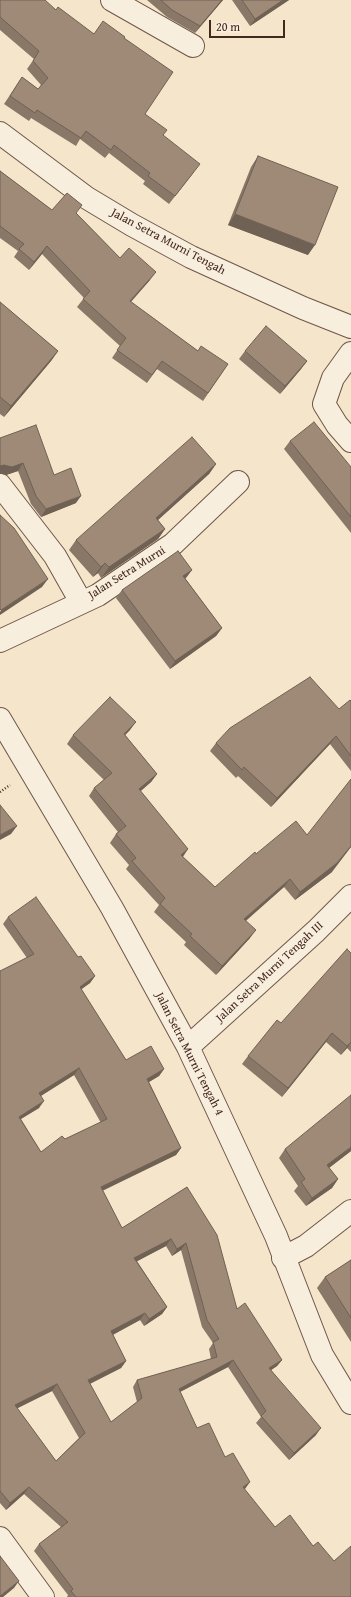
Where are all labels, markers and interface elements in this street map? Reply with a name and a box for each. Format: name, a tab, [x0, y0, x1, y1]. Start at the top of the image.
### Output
scale bar	[211, 12, 287, 38]
text: 20 m	[216, 18, 240, 35]
street label: Jalan Setra Murni Tengah	[108, 206, 228, 278]
street label: Jalan Setra Murni	[86, 544, 168, 602]
street label: Jalan Setra Murni Tengah III	[213, 918, 327, 1026]
street label: Jalan Setra Murni Tengah 4	[152, 990, 226, 1118]

